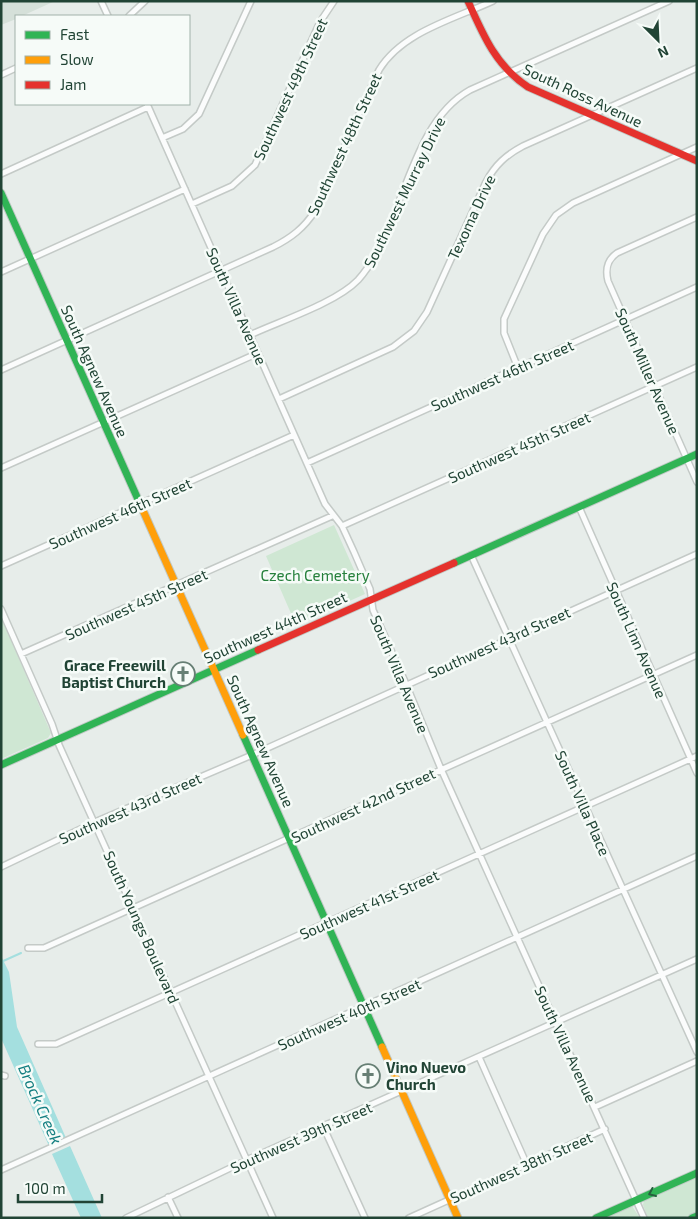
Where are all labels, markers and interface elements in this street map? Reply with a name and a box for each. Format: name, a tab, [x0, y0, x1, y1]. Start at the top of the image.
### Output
legend	[15, 15, 190, 105]
street label: Southwest 49th Street	[249, 15, 331, 163]
north arrow	[633, 15, 683, 65]
text: Fast	[60, 25, 90, 43]
text: N	[655, 43, 672, 62]
text: Slow	[60, 50, 94, 68]
street label: South Ross Avenue	[521, 59, 645, 131]
street label: Southwest 48th Street	[303, 70, 385, 218]
text: Jam	[60, 75, 86, 93]
street label: Southwest Murray Drive	[360, 114, 448, 270]
street label: Texoma Drive	[443, 172, 499, 262]
street label: South Villa Avenue	[203, 245, 271, 367]
street label: South Agnew Avenue	[58, 302, 132, 440]
street label: South Miller Avenue	[612, 305, 684, 437]
street label: Southwest 46th Street	[428, 335, 576, 415]
street label: Southwest 45th Street	[445, 407, 593, 486]
street label: Southwest 46th Street	[46, 473, 194, 553]
street label: Southwest 45th Street	[62, 564, 210, 643]
park label: Czech Cemetery	[260, 566, 370, 584]
street label: South Linn Avenue	[603, 579, 671, 701]
street label: Southwest 44th Street	[201, 587, 350, 667]
street label: Southwest 43rd Street	[425, 602, 573, 682]
street label: South Villa Avenue	[367, 612, 433, 736]
place label: Grace Freewill Baptist Church	[62, 656, 166, 691]
church icon: Grace Freewill Baptist Church	[170, 661, 196, 687]
street label: South Agnew Avenue	[224, 672, 298, 810]
street label: South Villa Place	[552, 748, 614, 858]
street label: Southwest 42nd Street	[288, 764, 438, 846]
street label: Southwest 43rd Street	[56, 768, 204, 848]
street label: South Youngs Boulevard	[100, 848, 184, 1006]
street label: Southwest 41st Street	[297, 865, 442, 943]
street label: Southwest 40th Street	[275, 974, 424, 1054]
street label: South Villa Avenue	[531, 983, 601, 1105]
place label: Vino Nuevo Church	[386, 1058, 466, 1093]
water label: Brock Creek	[15, 1061, 67, 1147]
church icon: Vino Nuevo Church	[355, 1063, 381, 1089]
street label: Southwest 39th Street	[227, 1097, 375, 1176]
street label: Southwest 38th Street	[447, 1127, 595, 1207]
scale bar	[18, 1172, 101, 1204]
text: 100 m	[25, 1179, 66, 1197]
one-way arrow	[648, 1186, 657, 1197]

